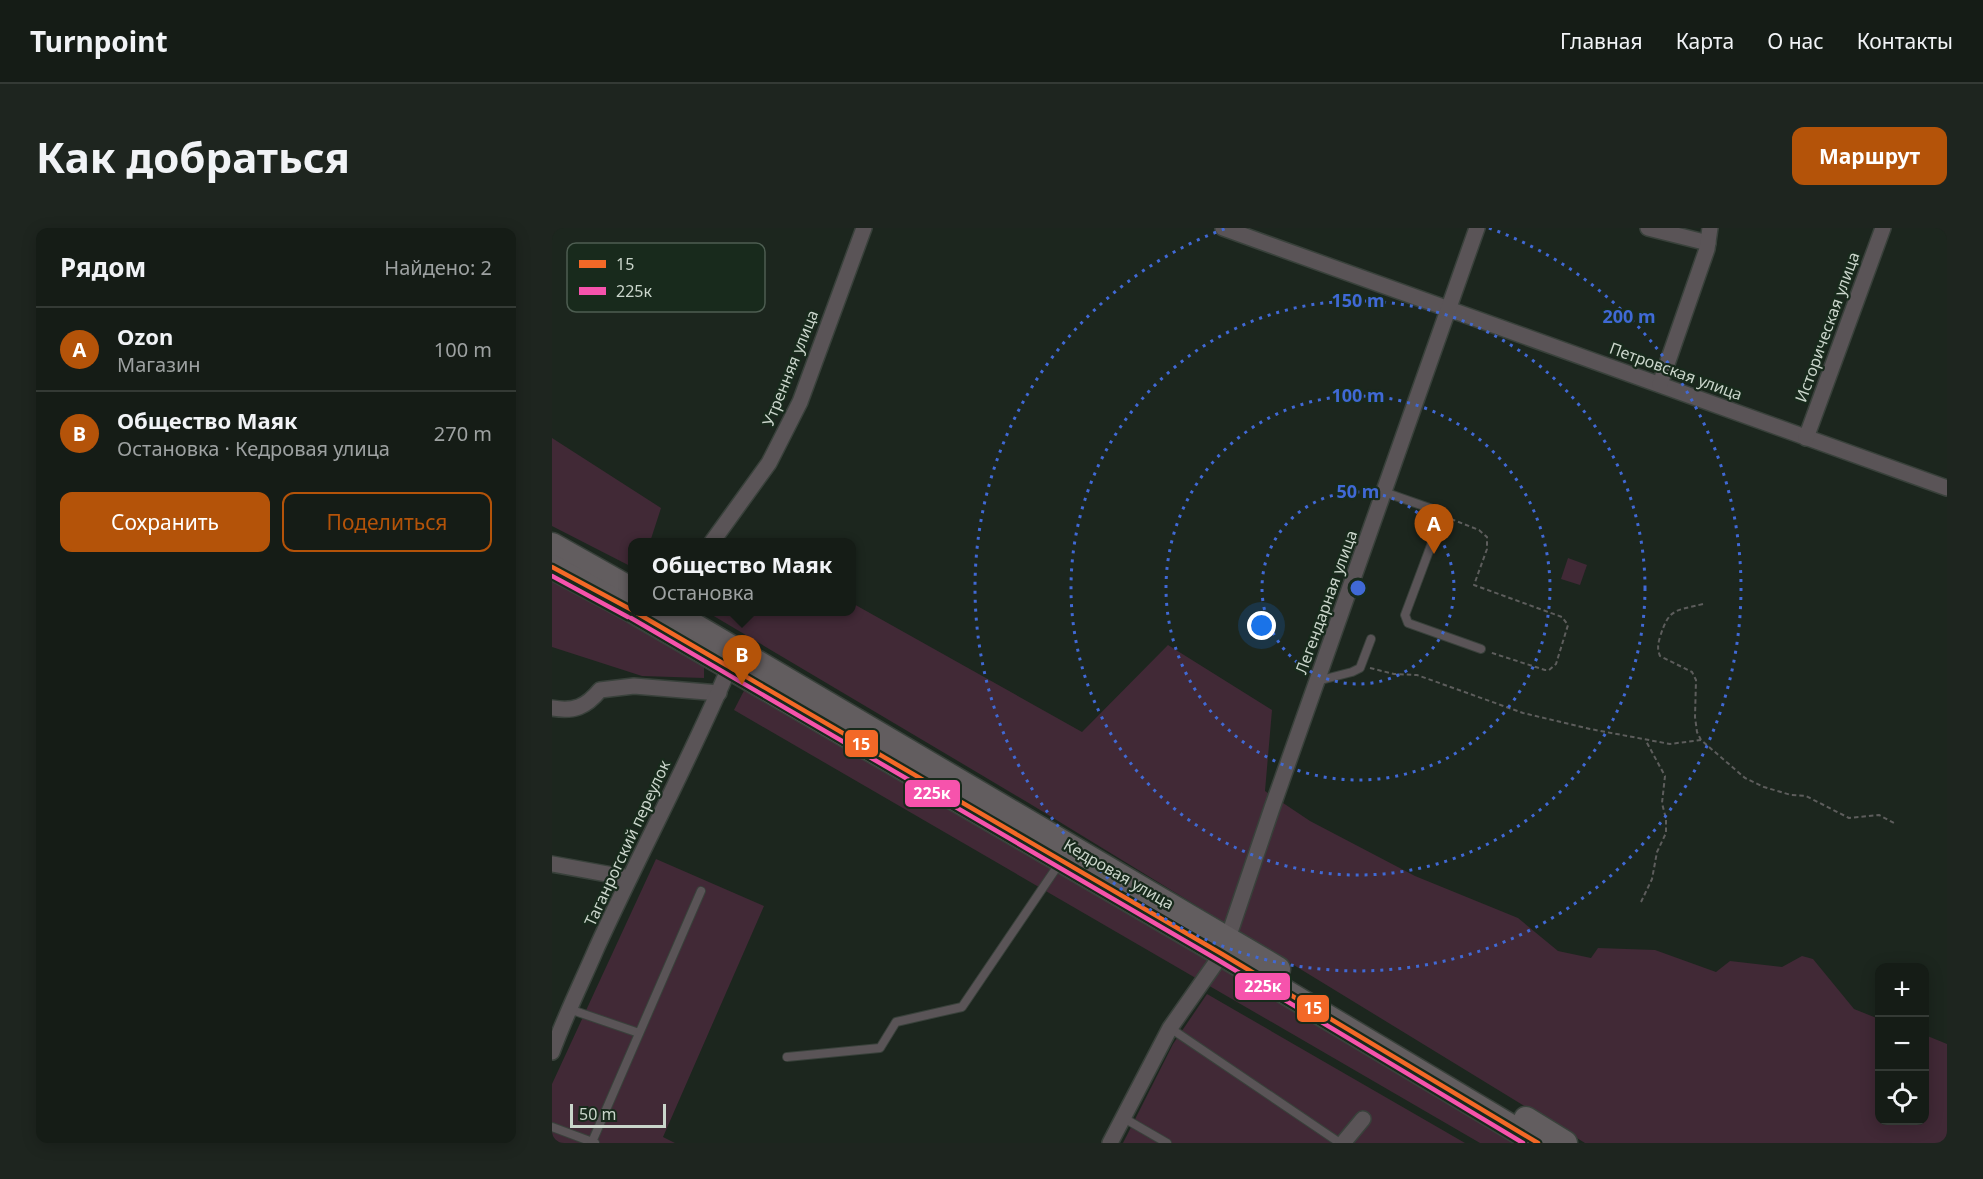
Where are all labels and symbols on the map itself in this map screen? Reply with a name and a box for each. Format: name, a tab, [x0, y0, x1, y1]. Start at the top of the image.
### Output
legend	[567, 243, 765, 312]
street label: Историческая улица	[1790, 249, 1864, 405]
text: 15	[616, 253, 634, 275]
text: 225к	[616, 280, 652, 302]
text: 150 m	[1331, 288, 1385, 312]
text: 200 m	[1602, 304, 1656, 328]
street label: Утренняя улица	[757, 307, 823, 429]
street label: Петровская улица	[1607, 337, 1745, 405]
text: 100 m	[1331, 383, 1385, 407]
text: 50 m	[1337, 479, 1379, 503]
pin: A	[1414, 504, 1454, 554]
street label: Легендарная улица	[1290, 527, 1362, 677]
centre of rings	[1348, 578, 1368, 598]
your location	[1247, 611, 1276, 640]
pin: B	[722, 636, 762, 685]
line badge: 15	[844, 729, 879, 758]
text: 15	[852, 733, 870, 755]
street label: Таганрогский переулок	[579, 756, 675, 930]
line badge: 225к	[904, 779, 961, 808]
text: 225к	[913, 782, 951, 804]
street label: Кедровая улица	[1060, 833, 1178, 915]
line badge: 225к	[1234, 972, 1291, 1001]
text: 225к	[1244, 975, 1282, 997]
line badge: 15	[1296, 994, 1330, 1023]
text: 15	[1304, 997, 1322, 1019]
scale bar	[570, 1101, 666, 1128]

